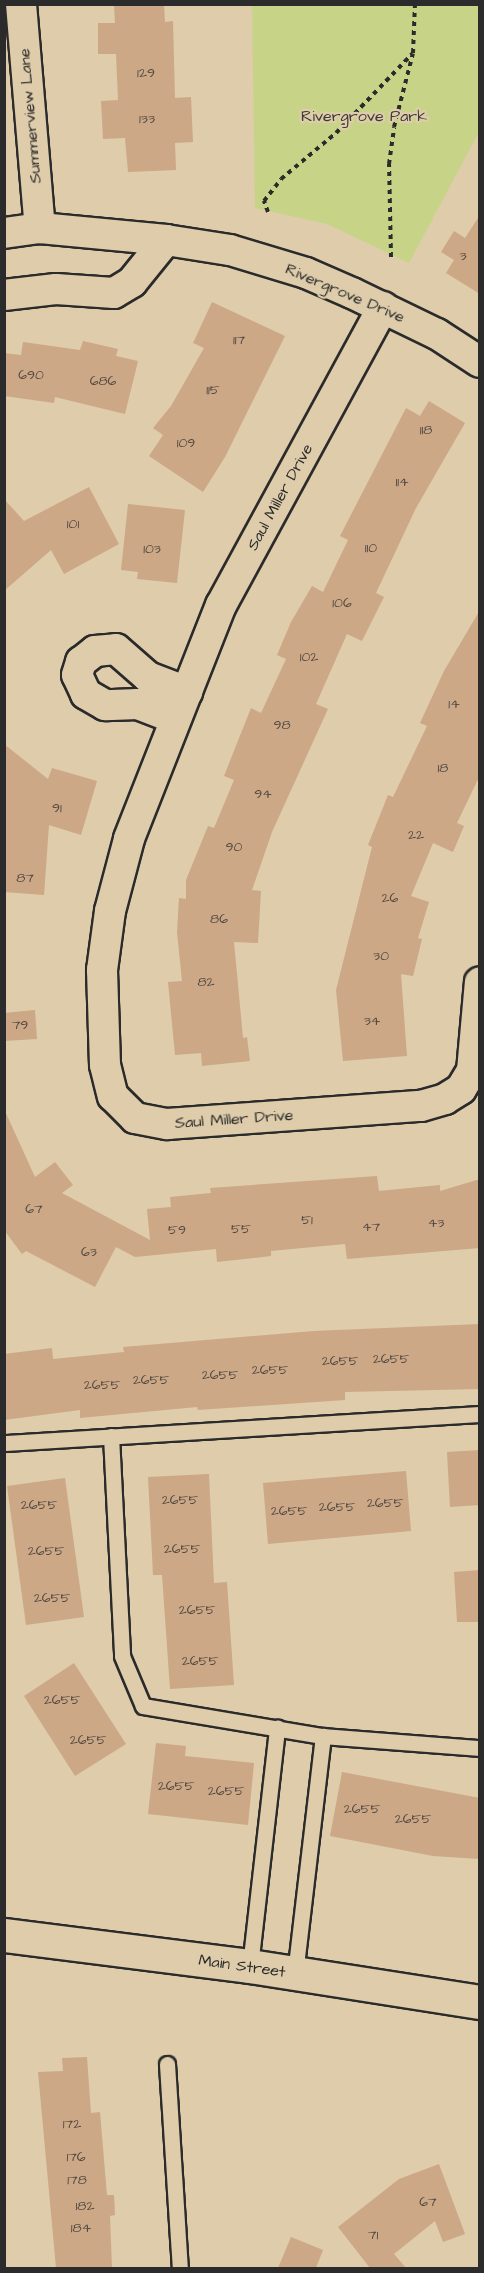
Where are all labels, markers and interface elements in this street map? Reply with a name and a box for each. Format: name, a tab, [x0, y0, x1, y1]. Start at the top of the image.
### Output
street label: Summerview Lane	[15, 48, 45, 184]
house number: 129	[137, 65, 155, 81]
park label: Rivergrove Park	[301, 106, 427, 126]
house number: 133	[139, 111, 155, 127]
house number: 3	[459, 248, 467, 264]
street label: Rivergrove Drive	[283, 259, 407, 327]
house number: 117	[233, 332, 245, 348]
house number: 690	[18, 367, 44, 383]
house number: 686	[90, 373, 116, 389]
house number: 115	[206, 382, 220, 398]
house number: 118	[420, 422, 432, 438]
house number: 109	[177, 435, 195, 451]
street label: Saul Miller Drive	[243, 440, 317, 554]
house number: 114	[395, 474, 409, 490]
house number: 101	[67, 516, 79, 532]
house number: 110	[365, 540, 377, 556]
house number: 103	[143, 541, 161, 557]
house number: 106	[332, 595, 352, 611]
house number: 102	[300, 649, 318, 665]
house number: 14	[448, 696, 460, 712]
house number: 98	[273, 717, 291, 733]
house number: 18	[438, 760, 448, 776]
house number: 94	[254, 786, 272, 802]
house number: 91	[52, 800, 62, 816]
house number: 22	[408, 827, 424, 843]
house number: 90	[226, 839, 242, 855]
house number: 87	[16, 870, 34, 886]
house number: 26	[382, 890, 398, 906]
house number: 86	[210, 911, 228, 927]
house number: 30	[373, 948, 389, 964]
house number: 82	[197, 974, 215, 990]
house number: 34	[364, 1013, 380, 1029]
house number: 79	[12, 1017, 28, 1033]
street label: Saul Miller Drive	[174, 1105, 294, 1133]
house number: 67	[25, 1201, 43, 1217]
house number: 51	[301, 1212, 313, 1228]
house number: 43	[428, 1215, 444, 1231]
house number: 47	[362, 1219, 380, 1235]
house number: 55	[231, 1221, 251, 1237]
house number: 59	[168, 1222, 186, 1238]
house number: 63	[81, 1244, 97, 1260]
house number: 2655	[373, 1351, 409, 1367]
house number: 2655	[322, 1353, 358, 1369]
house number: 2655	[252, 1362, 288, 1378]
house number: 2655	[202, 1367, 238, 1383]
house number: 2655	[133, 1372, 169, 1388]
house number: 2655	[84, 1377, 120, 1393]
house number: 2655	[162, 1492, 198, 1508]
house number: 2655	[367, 1495, 403, 1511]
house number: 2655	[21, 1497, 57, 1513]
house number: 2655	[319, 1499, 355, 1515]
house number: 2655	[271, 1503, 307, 1519]
house number: 2655	[164, 1541, 200, 1557]
house number: 2655	[28, 1543, 64, 1559]
house number: 2655	[34, 1590, 70, 1606]
house number: 2655	[179, 1602, 215, 1618]
house number: 2655	[182, 1653, 218, 1669]
house number: 2655	[44, 1692, 80, 1708]
house number: 2655	[70, 1732, 106, 1748]
house number: 2655	[158, 1778, 194, 1794]
house number: 2655	[208, 1783, 244, 1799]
house number: 2655	[344, 1801, 380, 1817]
house number: 2655	[395, 1811, 431, 1827]
street label: Main Street	[197, 1950, 287, 1982]
house number: 172	[63, 2116, 81, 2132]
house number: 176	[66, 2149, 86, 2165]
house number: 178	[67, 2172, 87, 2188]
house number: 67	[419, 2194, 437, 2210]
house number: 182	[76, 2198, 94, 2214]
house number: 184	[71, 2220, 91, 2236]
house number: 71	[368, 2227, 378, 2243]

